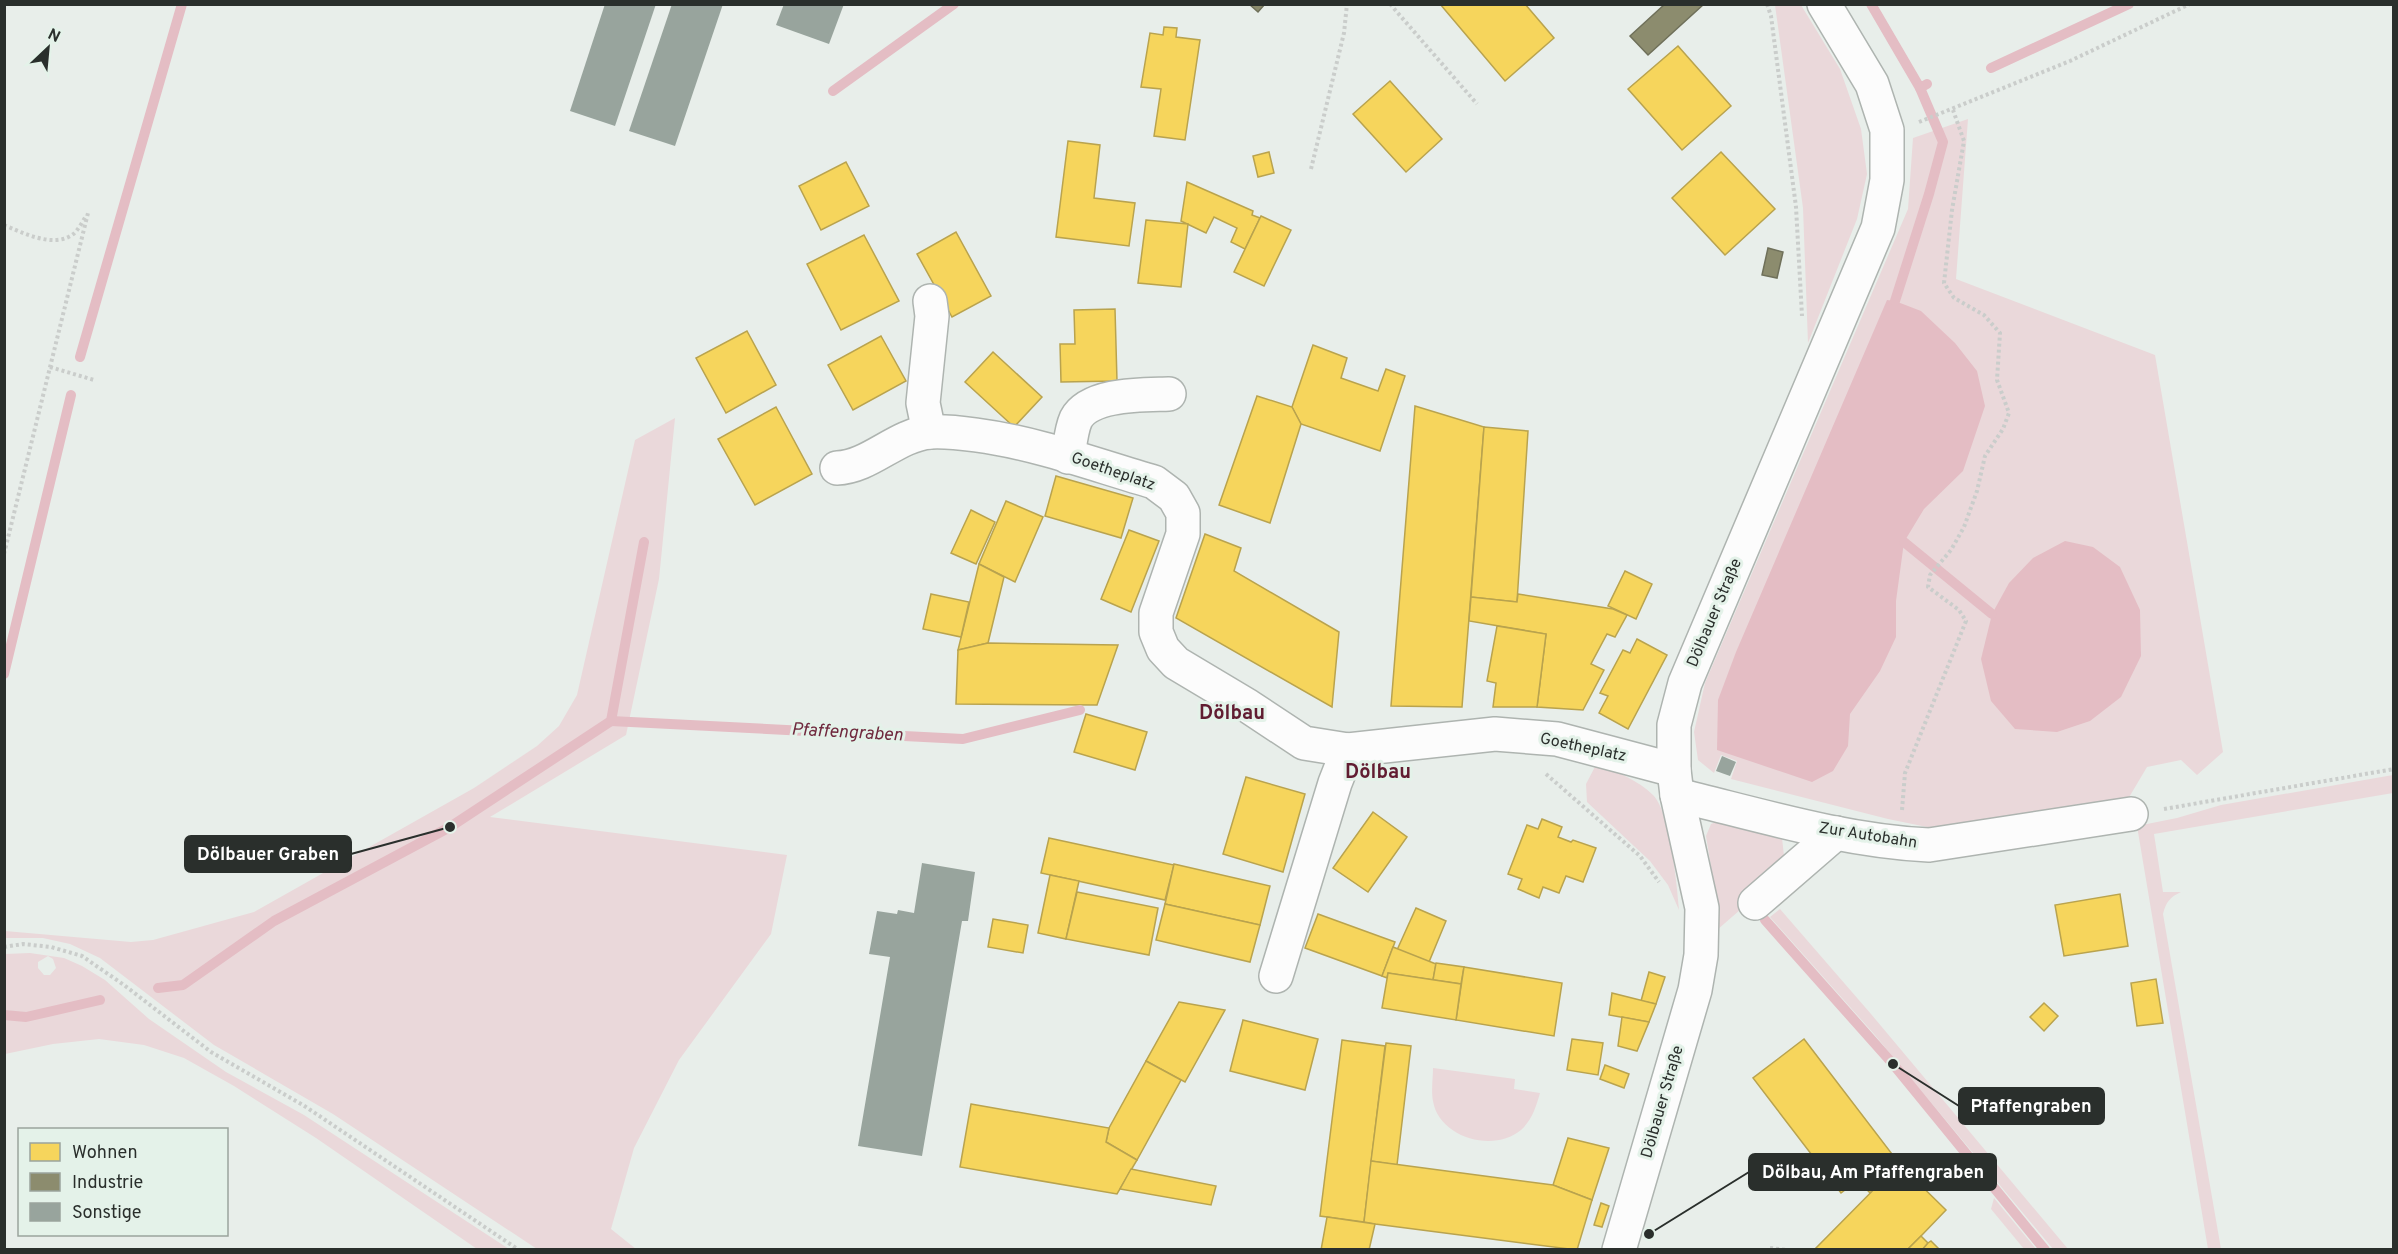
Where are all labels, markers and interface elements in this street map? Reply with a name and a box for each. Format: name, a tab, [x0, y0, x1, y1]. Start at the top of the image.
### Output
north arrow	[18, 18, 78, 78]
text: N	[44, 25, 63, 48]
street label: Goetheplatz	[1068, 448, 1158, 496]
street label: Dölbauer Straße	[1683, 556, 1747, 670]
district label: Dölbau	[1199, 701, 1265, 727]
water label: Pfaffengraben	[791, 719, 904, 747]
street label: Goetheplatz	[1538, 729, 1628, 767]
district label: Dölbau	[1345, 760, 1411, 786]
street label: Zur Autobahn	[1817, 818, 1919, 854]
callout: Dölbauer Graben	[185, 836, 351, 872]
text: Dölbauer Graben	[197, 844, 339, 867]
street label: Dölbauer Straße	[1637, 1043, 1689, 1161]
callout: Pfaffengraben	[1959, 1088, 2104, 1124]
text: Pfaffengraben	[1970, 1096, 2092, 1119]
legend	[18, 1128, 228, 1236]
text: Wohnen	[72, 1142, 138, 1165]
callout: Dölbau, Am Pfaffengraben	[1749, 1154, 1996, 1190]
text: Dölbau, Am Pfaffengraben	[1762, 1162, 1984, 1185]
text: Industrie	[72, 1172, 143, 1195]
text: Sonstige	[72, 1202, 142, 1225]

